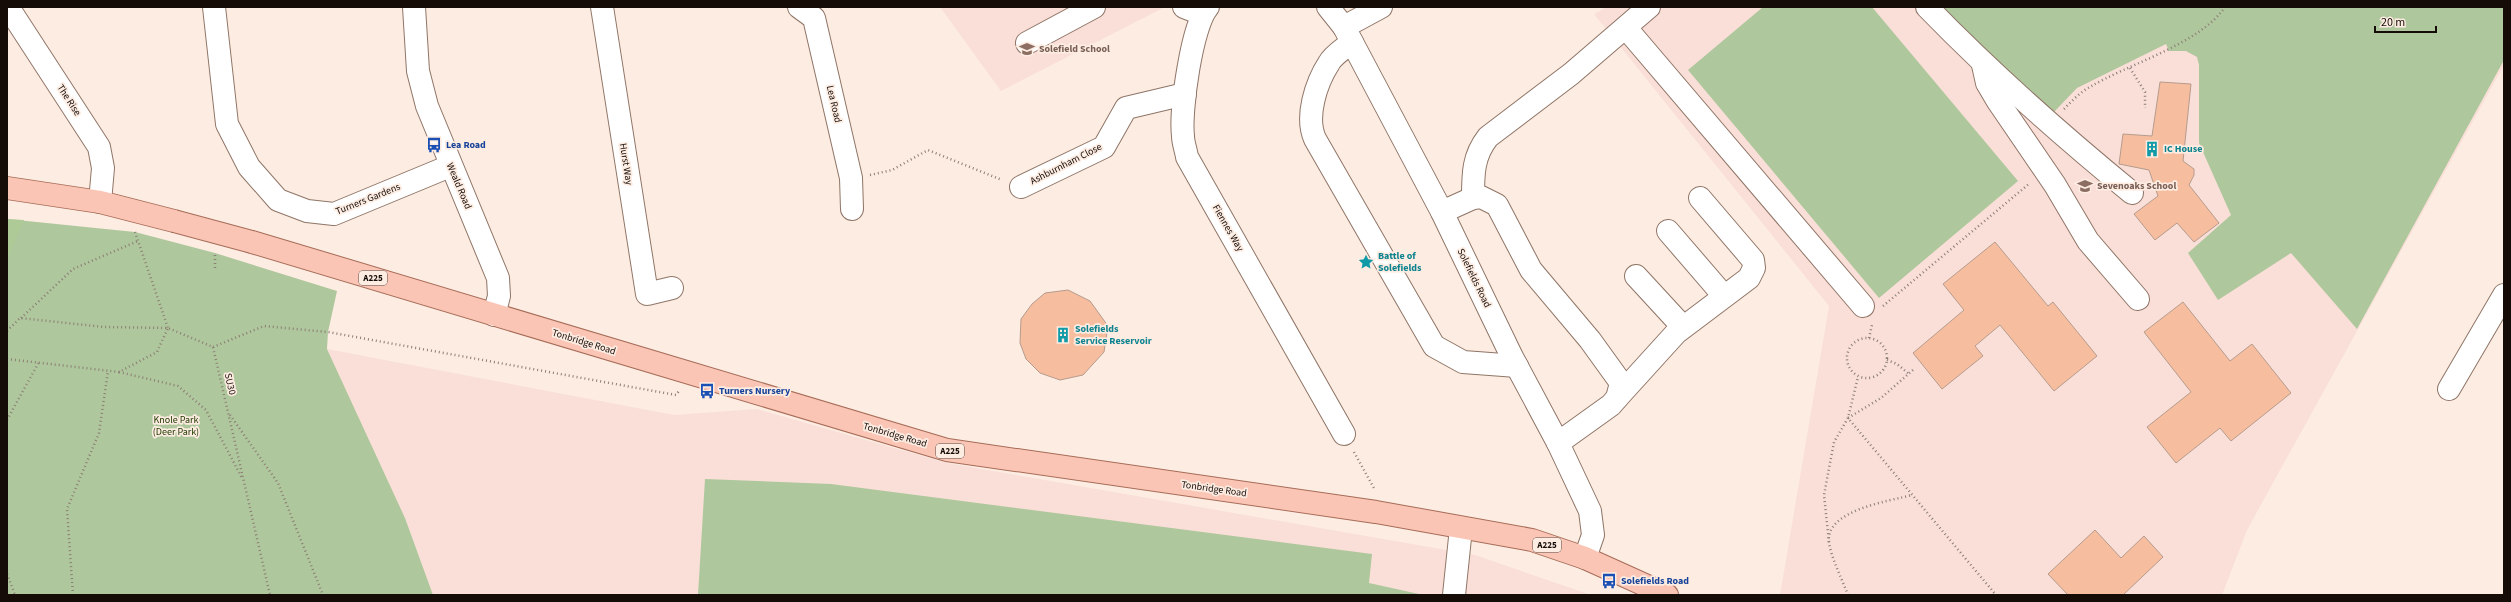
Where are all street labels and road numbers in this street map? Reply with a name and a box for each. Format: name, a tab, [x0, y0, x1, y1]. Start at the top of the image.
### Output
street label: The Rise	[54, 81, 84, 119]
street label: Lea Road	[823, 84, 845, 124]
street label: Ashburnham Close	[1028, 140, 1104, 188]
street label: Hurst Way	[616, 142, 636, 186]
street label: Weald Road	[443, 161, 475, 211]
street label: Turners Gardens	[334, 180, 402, 218]
street label: Fiennes Way	[1209, 202, 1247, 254]
street label: Solefields Road	[1454, 246, 1494, 310]
road number: A225	[359, 271, 387, 285]
street label: Tonbridge Road	[550, 326, 618, 358]
street label: SU30	[221, 372, 239, 396]
street label: Tonbridge Road	[861, 419, 929, 451]
road number: A225	[936, 444, 964, 458]
street label: Tonbridge Road	[1180, 477, 1248, 501]
road number: A225	[1533, 538, 1561, 552]

